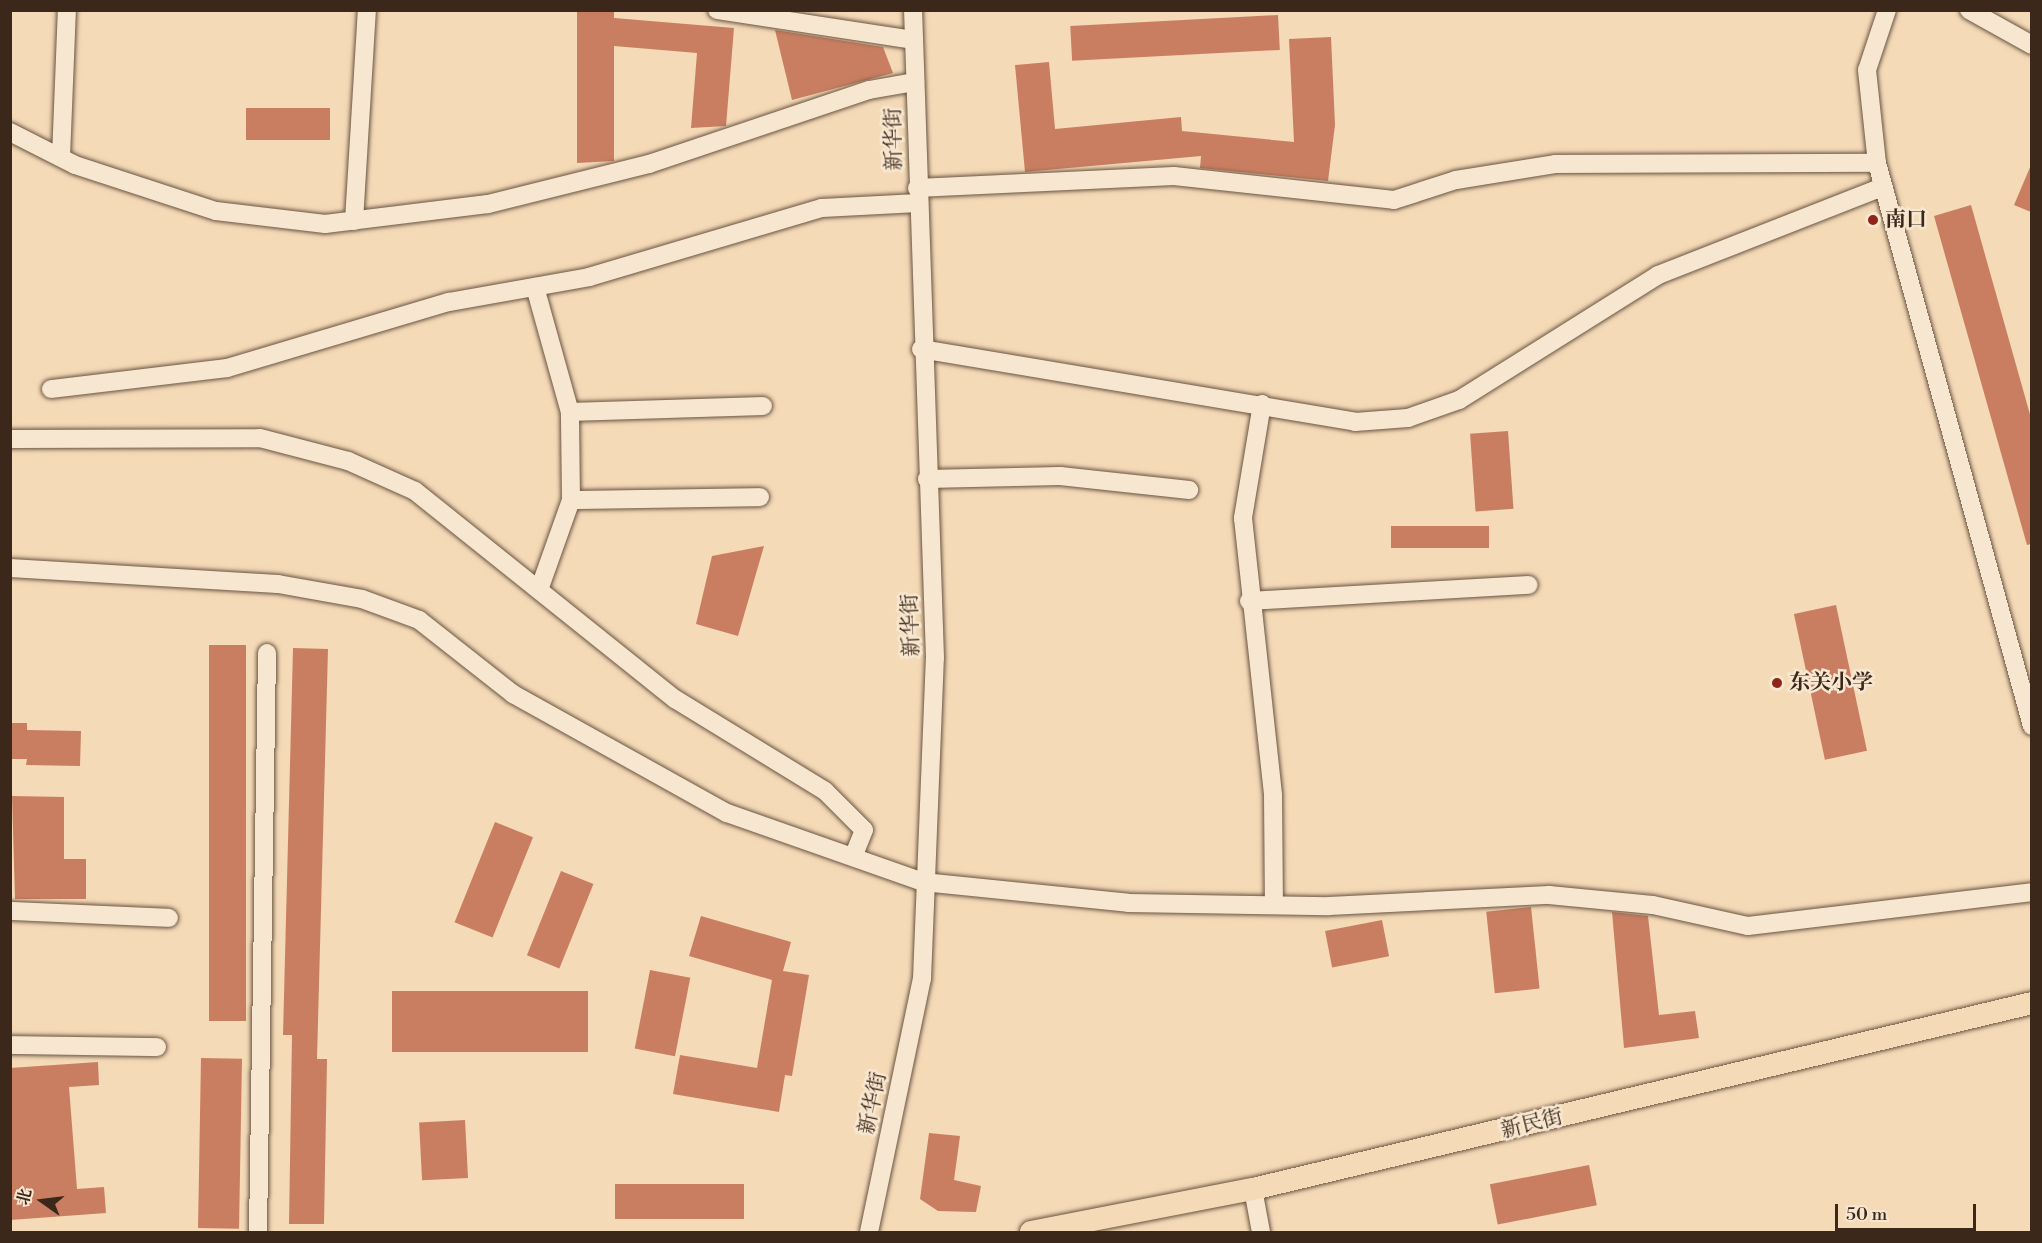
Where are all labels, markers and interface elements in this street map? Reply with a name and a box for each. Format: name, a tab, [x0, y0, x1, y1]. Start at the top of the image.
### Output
street label: 新华街	[881, 107, 907, 171]
place label: 南口	[1885, 207, 1927, 233]
marker: 南口	[1866, 213, 1880, 227]
street label: 新华街	[897, 593, 925, 657]
place label: 东关小学	[1789, 670, 1873, 696]
marker: 东关小学	[1770, 676, 1784, 690]
street label: 新华街	[854, 1070, 892, 1136]
street label: 新民街	[1498, 1104, 1566, 1144]
north arrow	[12, 1171, 72, 1231]
text: 北	[13, 1186, 36, 1207]
scale bar	[1838, 1192, 1979, 1230]
text: 50 m	[1846, 1203, 1887, 1226]

